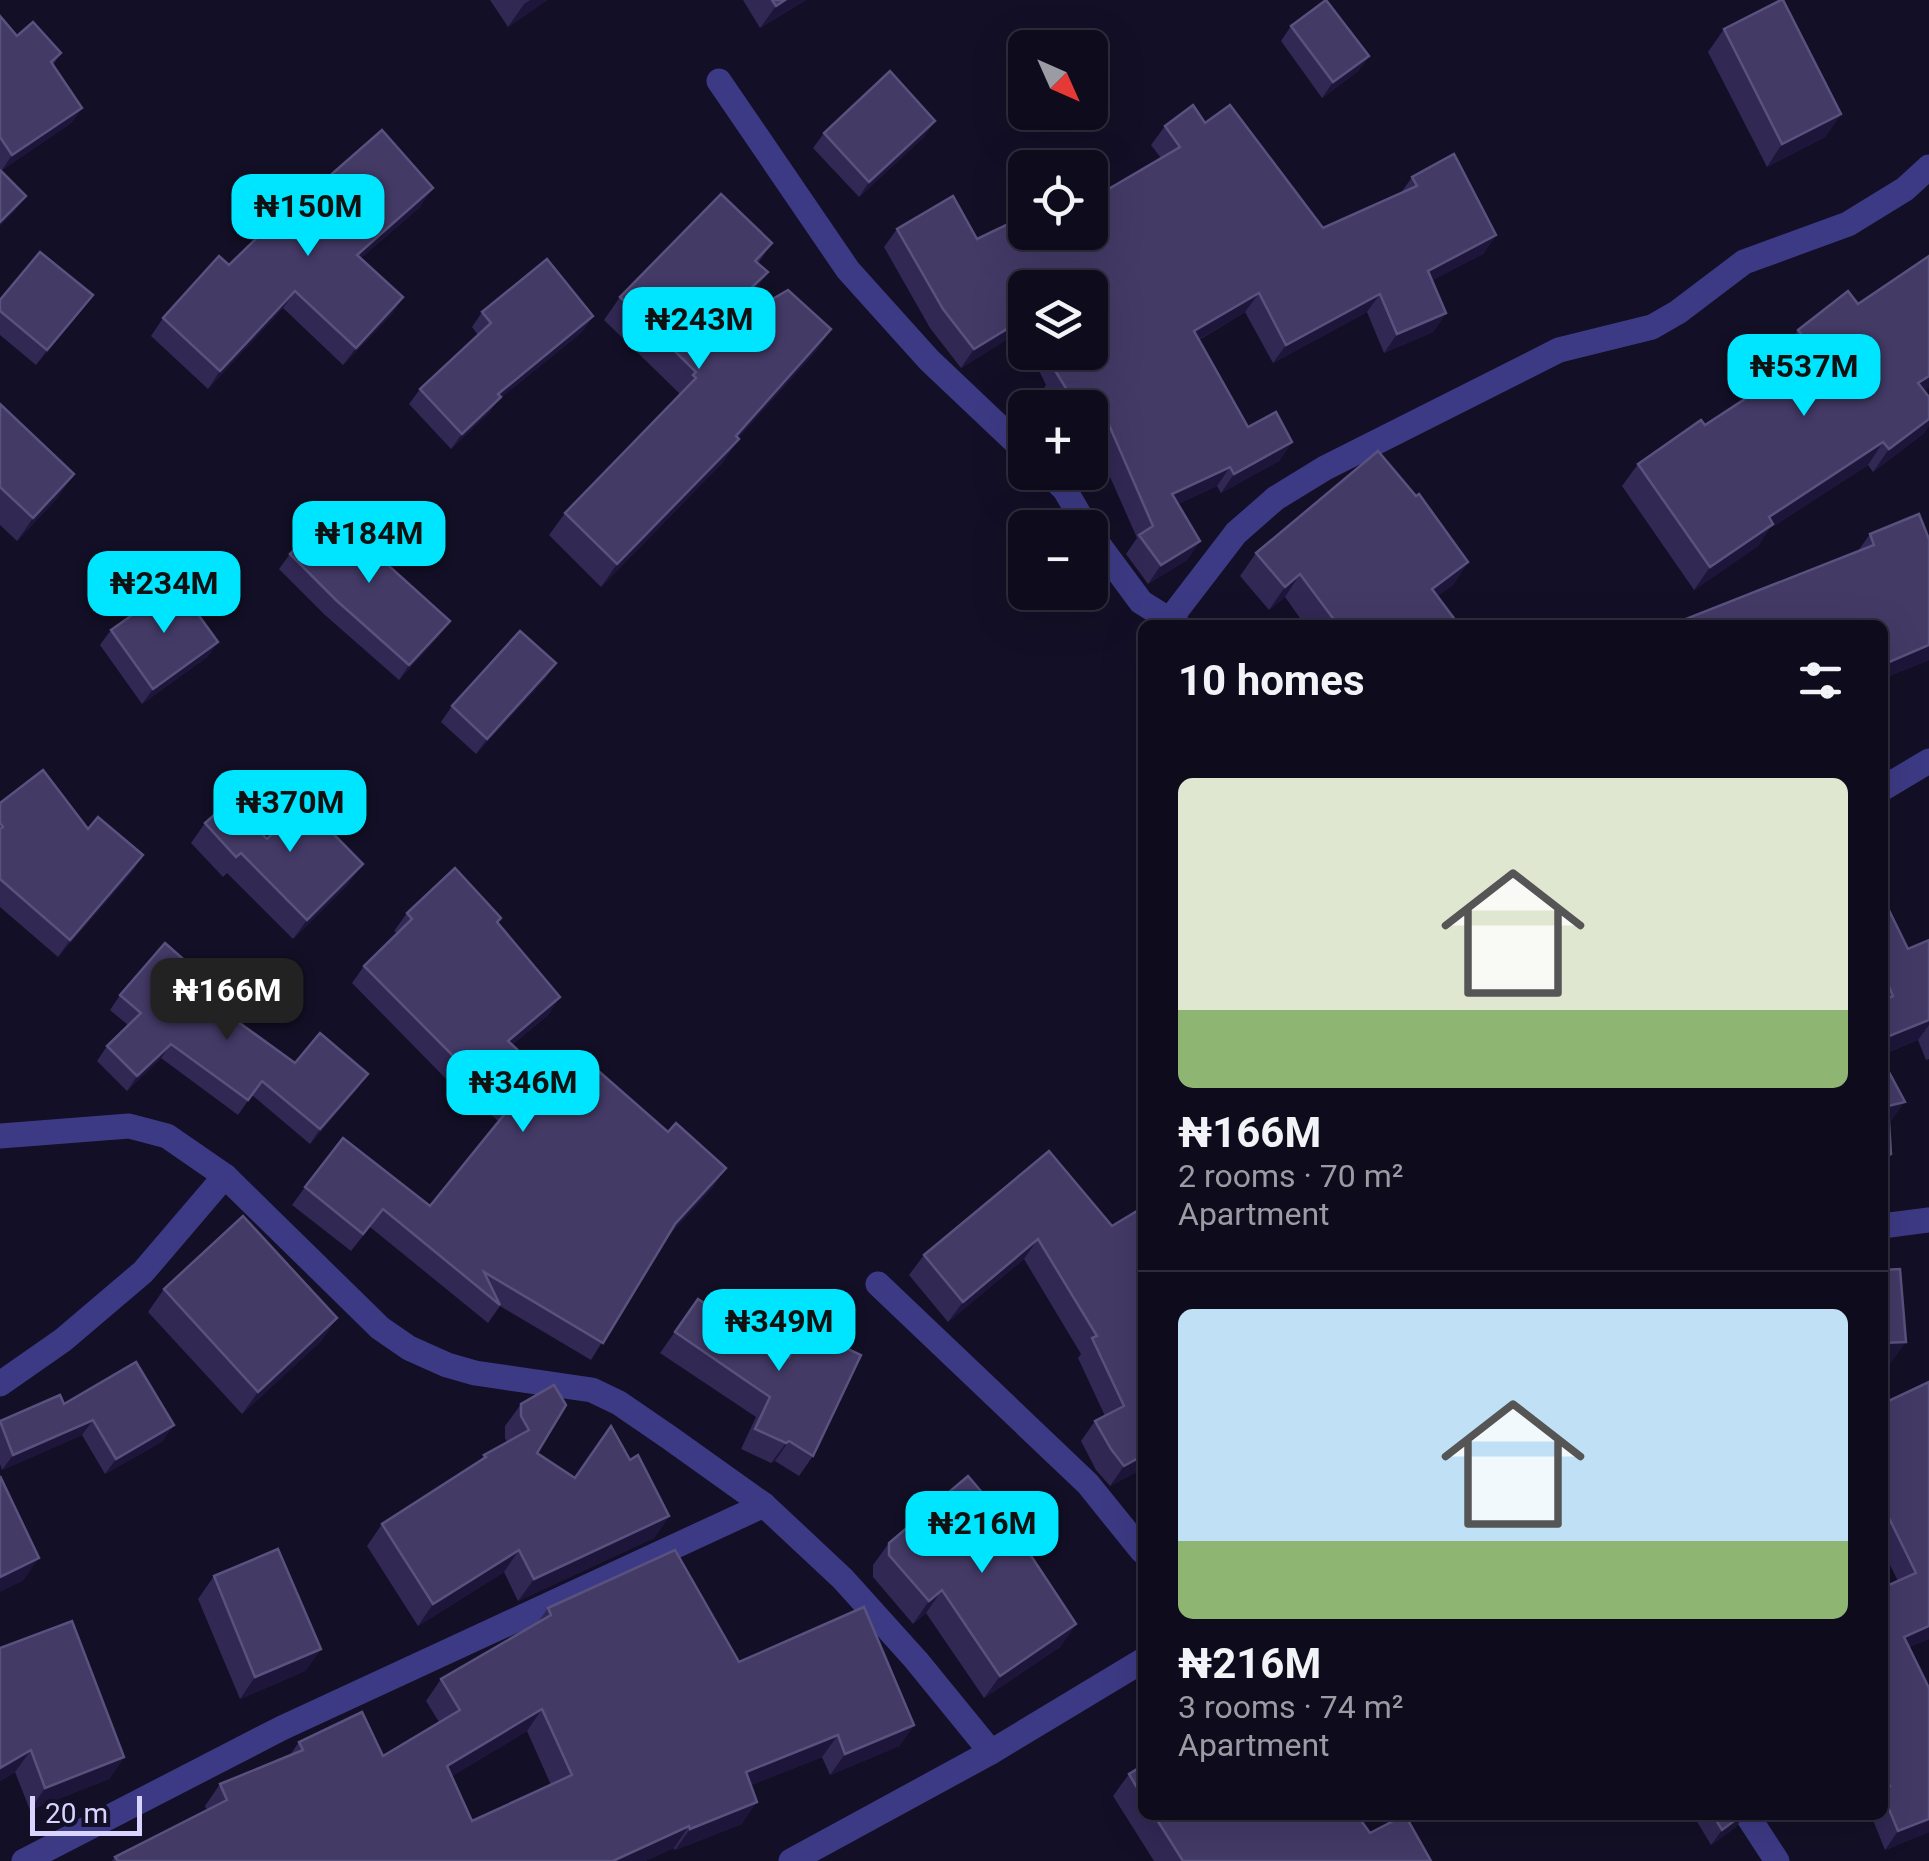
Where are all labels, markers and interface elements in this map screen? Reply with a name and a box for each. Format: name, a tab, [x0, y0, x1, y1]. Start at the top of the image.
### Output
north arrow	[1008, 30, 1108, 130]
map controls	[1008, 30, 1108, 610]
button: locate	[1008, 150, 1108, 250]
pin: ₦150M	[238, 174, 378, 259]
text: ₦150M	[253, 187, 363, 225]
button: layers	[1008, 270, 1108, 370]
pin: ₦243M	[629, 287, 769, 372]
text: ₦243M	[644, 300, 754, 338]
pin: ₦537M	[1734, 334, 1874, 419]
text: ₦537M	[1749, 347, 1859, 385]
button: +	[1008, 390, 1108, 490]
pin: ₦184M	[299, 501, 439, 586]
button: −	[1008, 510, 1108, 610]
text: ₦184M	[314, 514, 424, 552]
pin: ₦234M	[94, 551, 234, 636]
text: ₦234M	[109, 564, 219, 602]
icon: filters	[1793, 653, 1848, 708]
text: 10 homes	[1178, 656, 1365, 705]
pin: ₦370M	[220, 770, 360, 855]
text: ₦370M	[235, 783, 345, 821]
icon: home	[1423, 843, 1603, 1023]
pin: ₦166M	[157, 958, 297, 1043]
text: ₦166M	[172, 971, 282, 1009]
pin: ₦346M	[453, 1050, 593, 1135]
text: ₦346M	[468, 1063, 578, 1101]
text: ₦166M	[1178, 1108, 1321, 1157]
text: 2 rooms · 70 m²	[1178, 1157, 1403, 1195]
text: Apartment	[1178, 1195, 1330, 1233]
pin: ₦349M	[709, 1289, 849, 1374]
text: ₦349M	[724, 1302, 834, 1340]
icon: home	[1423, 1374, 1603, 1554]
pin: ₦216M	[912, 1491, 1052, 1576]
text: ₦216M	[927, 1504, 1037, 1542]
text: ₦216M	[1178, 1639, 1321, 1688]
text: 3 rooms · 74 m²	[1178, 1688, 1403, 1726]
text: Apartment	[1178, 1726, 1330, 1764]
scale bar	[30, 1791, 142, 1836]
text: 20 m	[45, 1797, 108, 1830]

